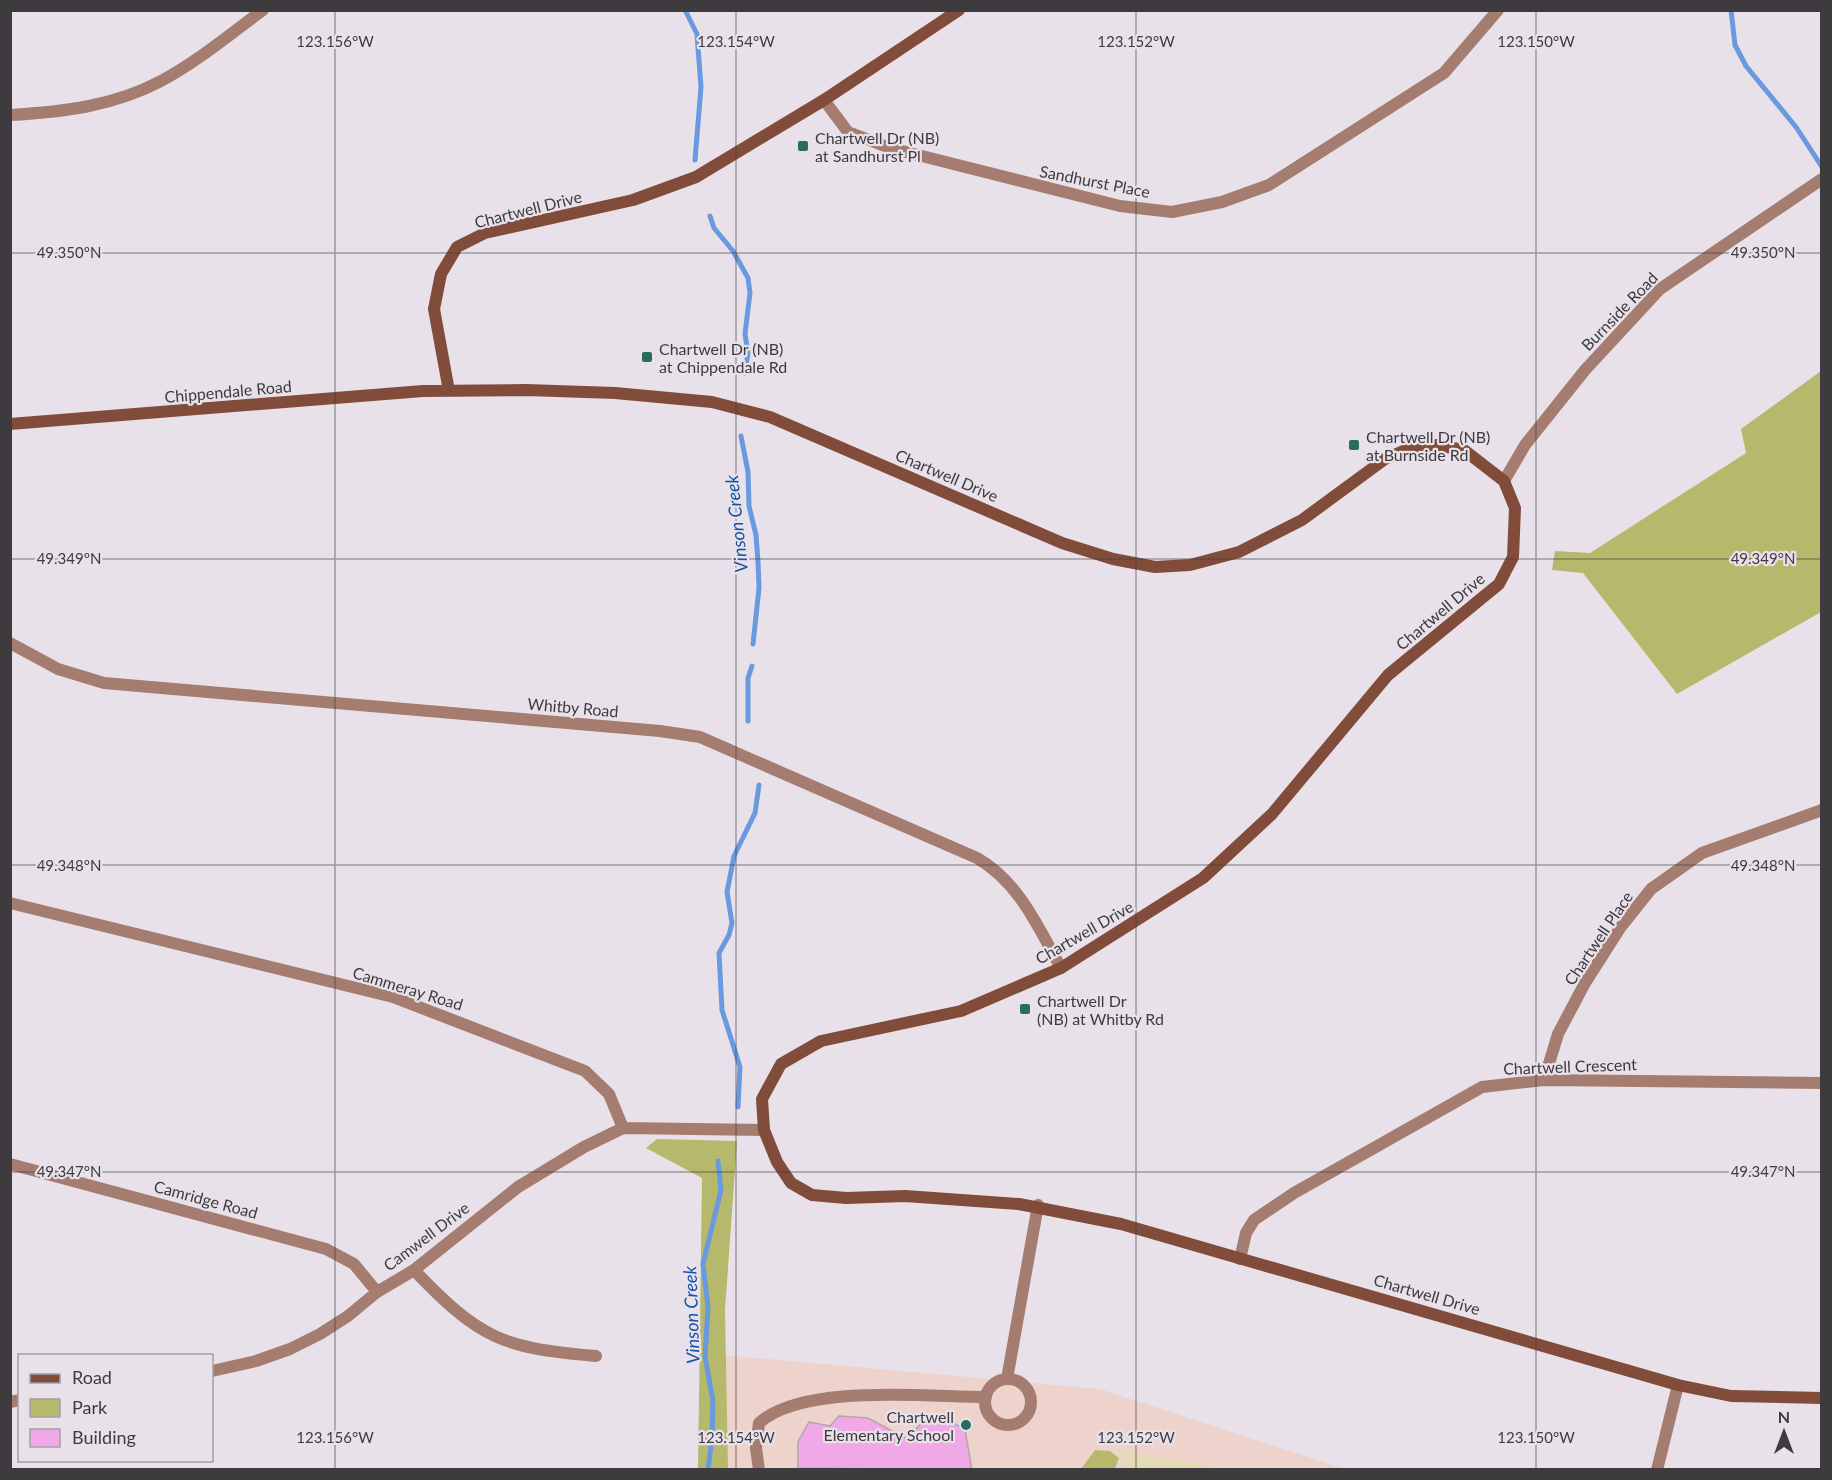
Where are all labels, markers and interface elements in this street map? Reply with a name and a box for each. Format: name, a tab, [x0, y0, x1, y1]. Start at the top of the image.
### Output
text: 123.156°W	[296, 32, 374, 50]
text: 123.154°W	[697, 32, 775, 50]
text: 123.152°W	[1097, 32, 1175, 50]
text: 123.150°W	[1497, 32, 1575, 50]
place label: Chartwell Dr (NB) at Sandhurst Pl	[815, 128, 939, 165]
marker: Chartwell Dr (NB) at Sandhurst Pl	[796, 139, 810, 153]
street label: Sandhurst Place	[1038, 161, 1152, 201]
street label: Chartwell Drive	[472, 186, 584, 232]
text: 49.350°N	[37, 243, 101, 261]
text: 49.350°N	[1731, 243, 1795, 261]
street label: Burnside Road	[1577, 268, 1661, 354]
place label: Chartwell Dr (NB) at Chippendale Rd	[659, 339, 787, 376]
marker: Chartwell Dr (NB) at Chippendale Rd	[640, 350, 654, 364]
street label: Chippendale Road	[164, 376, 292, 406]
place label: Chartwell Dr (NB) at Burnside Rd	[1366, 427, 1490, 464]
marker: Chartwell Dr (NB) at Burnside Rd	[1347, 438, 1361, 452]
street label: Chartwell Drive	[893, 445, 1001, 505]
water label: Vinson Creek	[720, 474, 752, 574]
text: 49.349°N	[37, 549, 101, 567]
text: 49.349°N	[1731, 549, 1795, 567]
street label: Chartwell Drive	[1392, 568, 1488, 654]
street label: Whitby Road	[527, 694, 619, 720]
text: 49.348°N	[37, 856, 101, 874]
text: 49.348°N	[1731, 856, 1795, 874]
street label: Chartwell Place	[1560, 888, 1636, 988]
street label: Chartwell Drive	[1032, 896, 1136, 968]
street label: Cammeray Road	[351, 962, 465, 1014]
place label: Chartwell Dr (NB) at Whitby Rd	[1037, 991, 1164, 1028]
marker: Chartwell Dr (NB) at Whitby Rd	[1018, 1002, 1032, 1016]
street label: Chartwell Crescent	[1503, 1054, 1637, 1078]
text: 49.347°N	[37, 1162, 101, 1180]
text: 49.347°N	[1731, 1162, 1795, 1180]
street label: Camridge Road	[152, 1176, 260, 1222]
street label: Camwell Drive	[379, 1198, 473, 1274]
water label: Vinson Creek	[678, 1265, 704, 1364]
street label: Chartwell Drive	[1372, 1270, 1482, 1318]
legend	[18, 1354, 213, 1462]
text: Road	[72, 1366, 112, 1388]
text: Park	[72, 1396, 108, 1418]
north arrow	[1754, 1402, 1814, 1462]
place label: Chartwell Elementary School	[824, 1407, 954, 1444]
text: N	[1778, 1407, 1790, 1426]
marker: Chartwell Elementary School	[959, 1418, 973, 1432]
text: Building	[72, 1426, 136, 1448]
text: 123.156°W	[296, 1428, 374, 1446]
text: 123.154°W	[697, 1428, 775, 1446]
text: 123.152°W	[1097, 1428, 1175, 1446]
text: 123.150°W	[1497, 1428, 1575, 1446]

